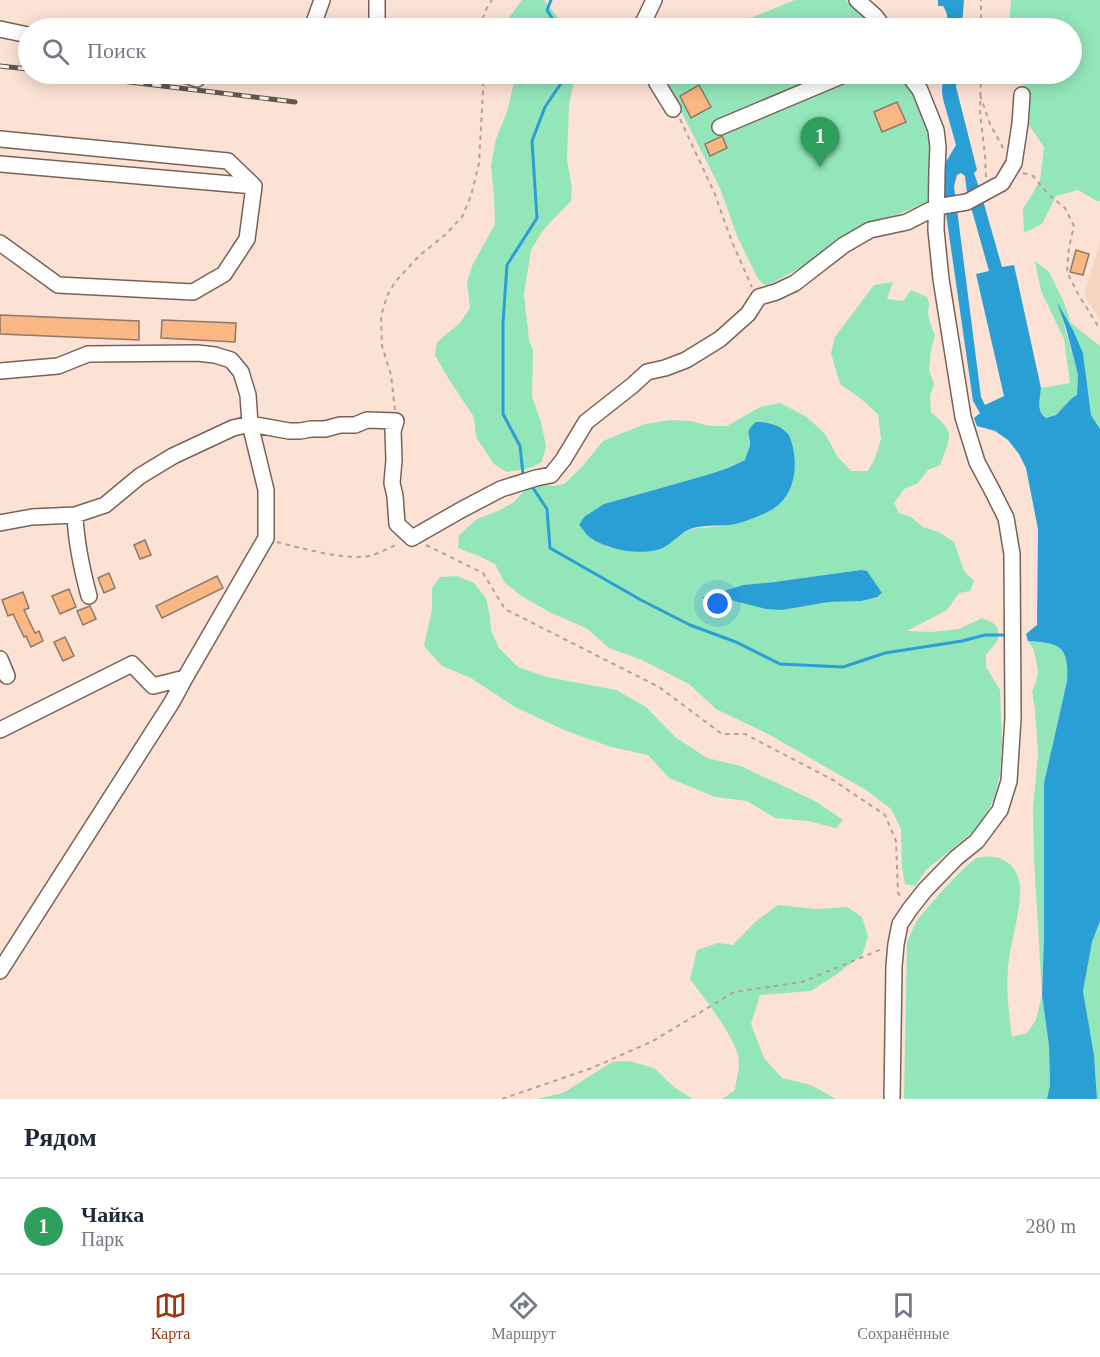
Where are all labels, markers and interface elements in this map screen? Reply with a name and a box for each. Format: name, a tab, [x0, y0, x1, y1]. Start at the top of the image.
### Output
search box	[18, 18, 1082, 84]
icon: search	[39, 35, 72, 68]
text: Поиск	[87, 38, 146, 63]
pin: 1	[800, 118, 840, 167]
your location	[703, 589, 732, 618]
text: Рядом	[24, 1123, 97, 1152]
text: Чайка	[81, 1202, 144, 1227]
text: 1	[39, 1215, 49, 1237]
text: 280 m	[1025, 1215, 1076, 1237]
text: Парк	[81, 1228, 124, 1250]
tab: Карта	[151, 1289, 190, 1343]
tab: Маршрут	[492, 1289, 556, 1343]
tab: Сохранённые	[857, 1289, 949, 1343]

